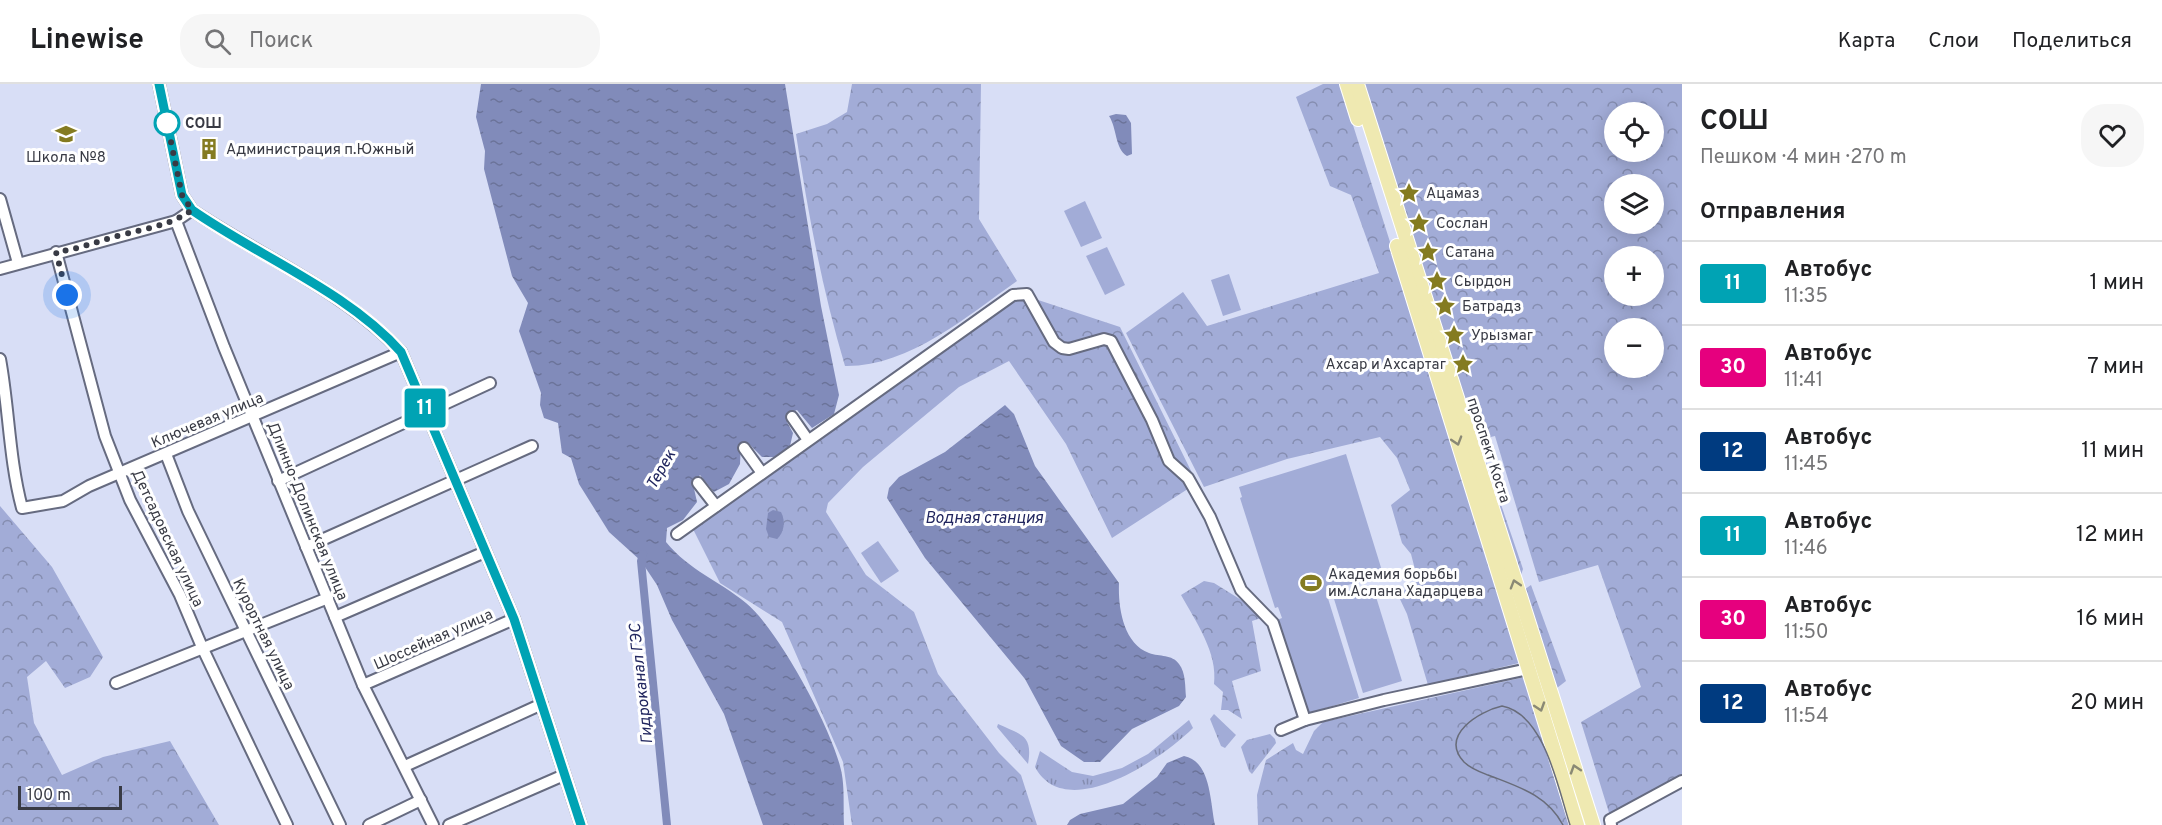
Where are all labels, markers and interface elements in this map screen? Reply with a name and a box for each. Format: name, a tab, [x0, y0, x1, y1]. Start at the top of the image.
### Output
search box	[180, 14, 600, 68]
text: Linewise	[30, 23, 144, 59]
icon: search	[201, 25, 234, 58]
text: Поиск	[249, 28, 313, 55]
text: Карта	[1838, 28, 1895, 55]
text: Слои	[1928, 28, 1979, 55]
text: Поделиться	[2012, 28, 2132, 55]
map controls	[1604, 102, 1664, 378]
button: locate	[1604, 102, 1664, 162]
text: СОШ	[1700, 104, 1769, 140]
button: heart	[2081, 104, 2144, 167]
marker: СОШ	[154, 110, 180, 136]
place label: СОШ	[185, 115, 222, 134]
school or university icon: Школа №8	[54, 122, 78, 146]
building icon: Администрация п.Южный	[197, 137, 221, 161]
place label: Администрация п.Южный	[226, 141, 414, 160]
text: Пешком · 4 мин · 270 m	[1700, 145, 1907, 171]
place label: Школа №8	[26, 149, 106, 168]
button: layers	[1604, 174, 1664, 234]
place icon: Ацамаз	[1397, 181, 1421, 205]
place label: Ацамаз	[1426, 185, 1480, 204]
text: Отправления	[1700, 199, 1845, 226]
place icon: Сослан	[1407, 211, 1431, 235]
place label: Сослан	[1436, 215, 1488, 234]
place icon: Сатана	[1416, 240, 1440, 264]
place label: Сатана	[1445, 244, 1494, 263]
button: +	[1604, 246, 1664, 306]
text: Автобус	[1784, 257, 1872, 284]
place icon: Сырдон	[1425, 269, 1449, 293]
text: 11	[1725, 270, 1741, 297]
text: 1 мин	[2090, 270, 2144, 297]
place label: Сырдон	[1454, 273, 1511, 292]
your location	[52, 280, 82, 310]
text: 11:35	[1784, 284, 1828, 310]
place icon: Батрадз	[1433, 294, 1457, 318]
place label: Батрадз	[1462, 298, 1522, 317]
button: −	[1604, 318, 1664, 378]
place icon: Урызмаг	[1442, 323, 1466, 347]
place label: Урызмаг	[1471, 327, 1533, 346]
text: Автобус	[1784, 341, 1872, 368]
place icon: Ахсар и Ахсартаг	[1451, 352, 1475, 376]
text: 30	[1720, 354, 1746, 381]
text: 7 мин	[2087, 354, 2144, 381]
place label: Ахсар и Ахсартаг	[1325, 356, 1446, 375]
text: 11:41	[1784, 368, 1823, 394]
line badge: 11	[398, 388, 452, 428]
street label: Ключевая улица	[149, 389, 267, 454]
text: 11	[417, 395, 433, 422]
street label: проспект Коста	[1462, 395, 1514, 506]
street label: Длинно-Долинская улица	[262, 419, 351, 604]
text: Автобус	[1784, 425, 1872, 452]
one-way arrow	[1450, 435, 1462, 446]
text: 12	[1722, 438, 1744, 465]
text: 11 мин	[2081, 438, 2144, 465]
water label: Терек	[643, 446, 681, 493]
text: 11:45	[1784, 452, 1828, 478]
street label: Детсадовская улица	[126, 467, 207, 610]
water label: Водная станция	[925, 509, 1044, 529]
text: Автобус	[1784, 509, 1872, 536]
text: 11	[1725, 522, 1741, 549]
text: 12 мин	[2076, 522, 2144, 549]
text: 11:46	[1784, 536, 1828, 562]
place label: Академия борьбы им.Аслана Хадарцева	[1328, 566, 1483, 602]
sports icon: Академия борьбы им.Аслана Хадарцева	[1299, 571, 1323, 595]
street label: Курортная улица	[227, 576, 298, 694]
one-way arrow	[1509, 579, 1522, 590]
text: Автобус	[1784, 593, 1872, 620]
street label: Шоссейная улица	[371, 606, 496, 675]
text: 30	[1720, 606, 1746, 633]
text: 16 мин	[2076, 606, 2144, 633]
text: 11:50	[1784, 620, 1829, 646]
water label: Гидроканал ГЭС	[626, 622, 658, 745]
text: Автобус	[1784, 677, 1872, 704]
text: 12	[1722, 690, 1744, 717]
text: 20 мин	[2070, 690, 2144, 717]
one-way arrow	[1533, 701, 1545, 712]
text: 11:54	[1784, 704, 1829, 730]
one-way arrow	[1570, 765, 1582, 775]
scale bar	[18, 783, 122, 810]
text: 100 m	[27, 786, 71, 806]

